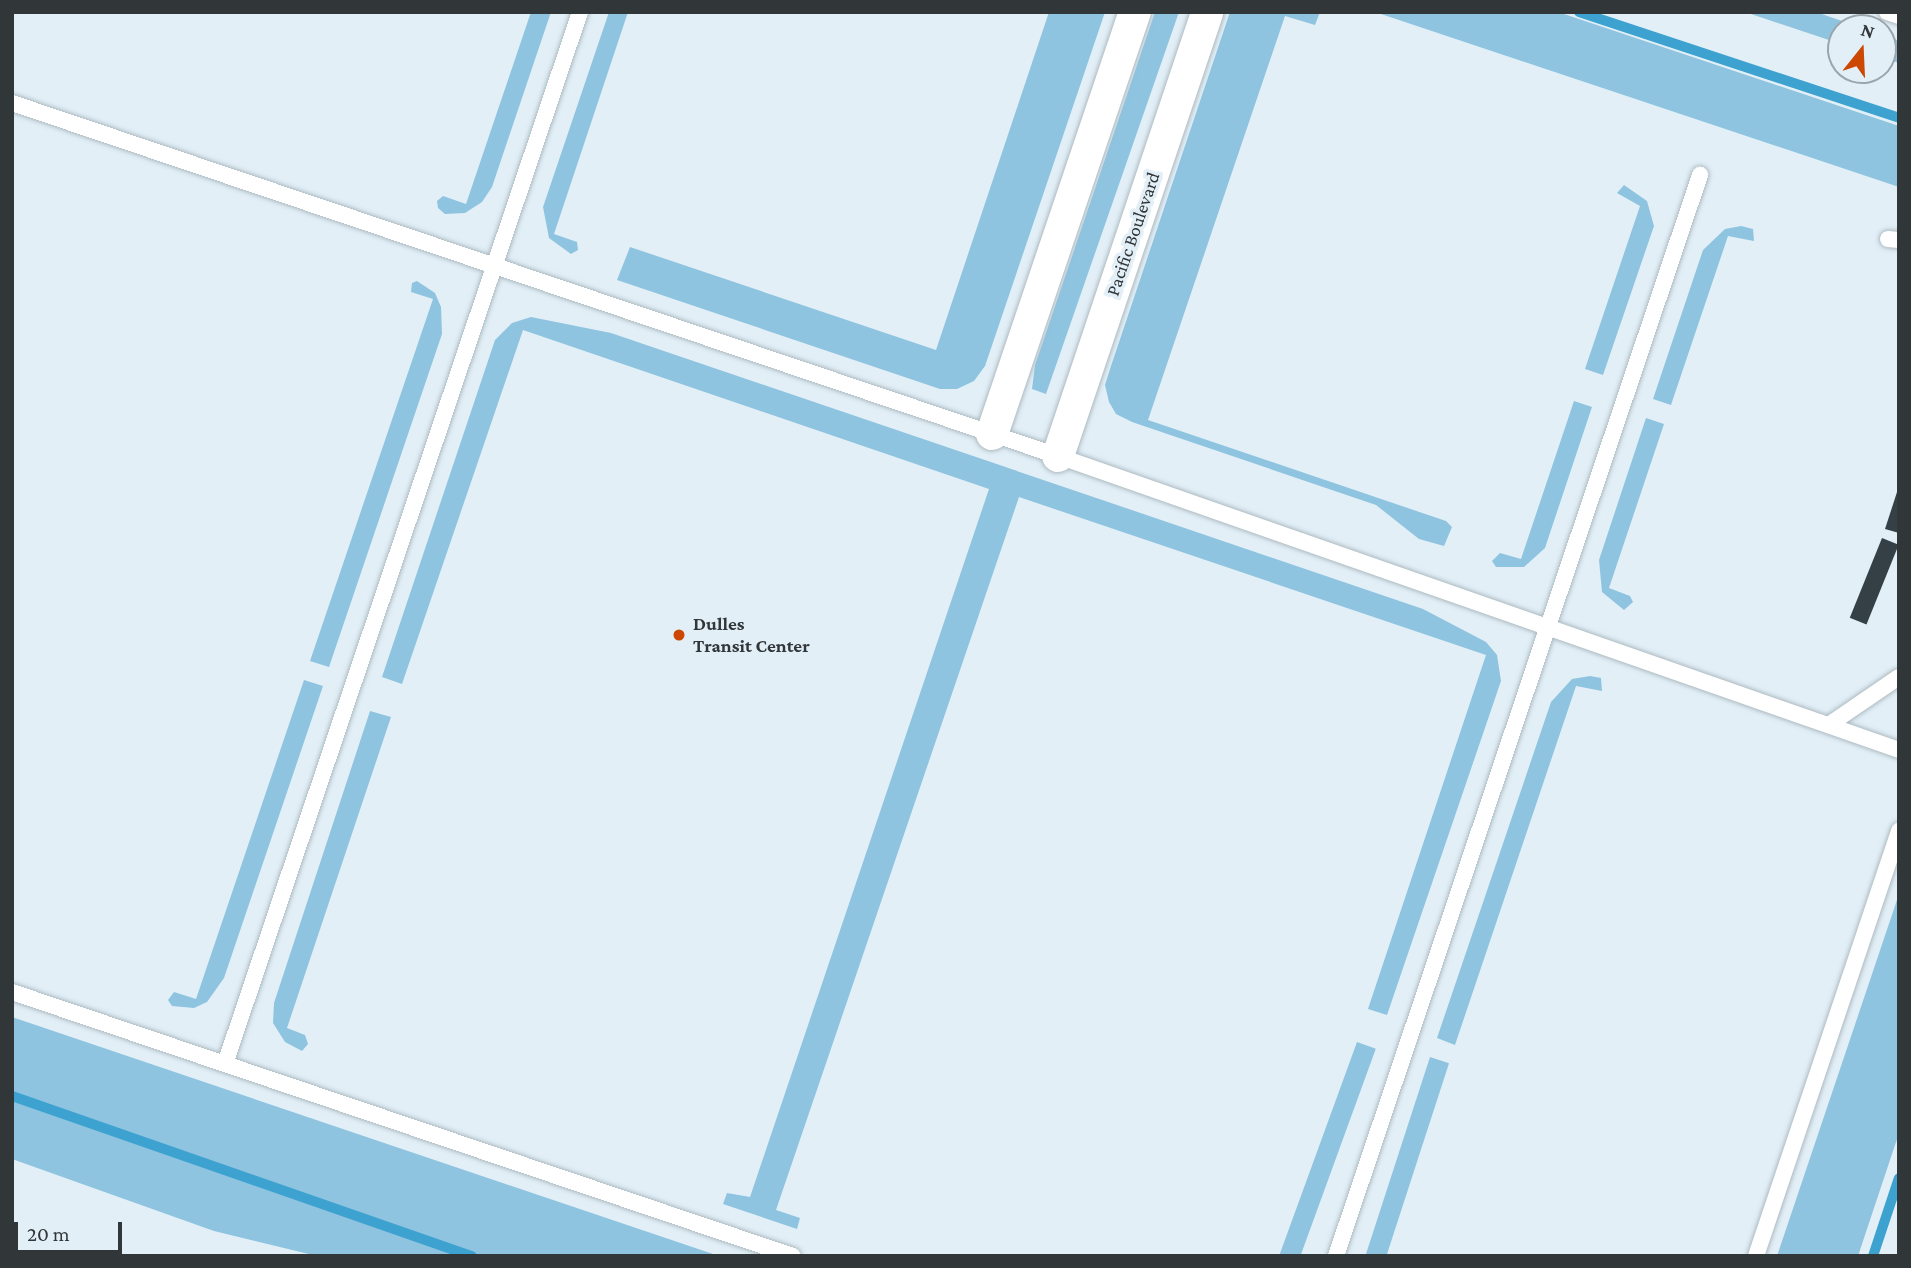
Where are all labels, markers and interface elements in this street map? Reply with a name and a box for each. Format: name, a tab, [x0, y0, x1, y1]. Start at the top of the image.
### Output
north arrow	[1827, 14, 1897, 84]
text: N	[1859, 18, 1877, 42]
street label: Pacific Boulevard	[1101, 169, 1165, 299]
place label: Dulles Transit Center	[693, 613, 810, 657]
marker: Dulles Transit Center	[671, 627, 687, 643]
scale bar	[18, 1208, 126, 1252]
text: 20 m	[27, 1222, 70, 1246]

